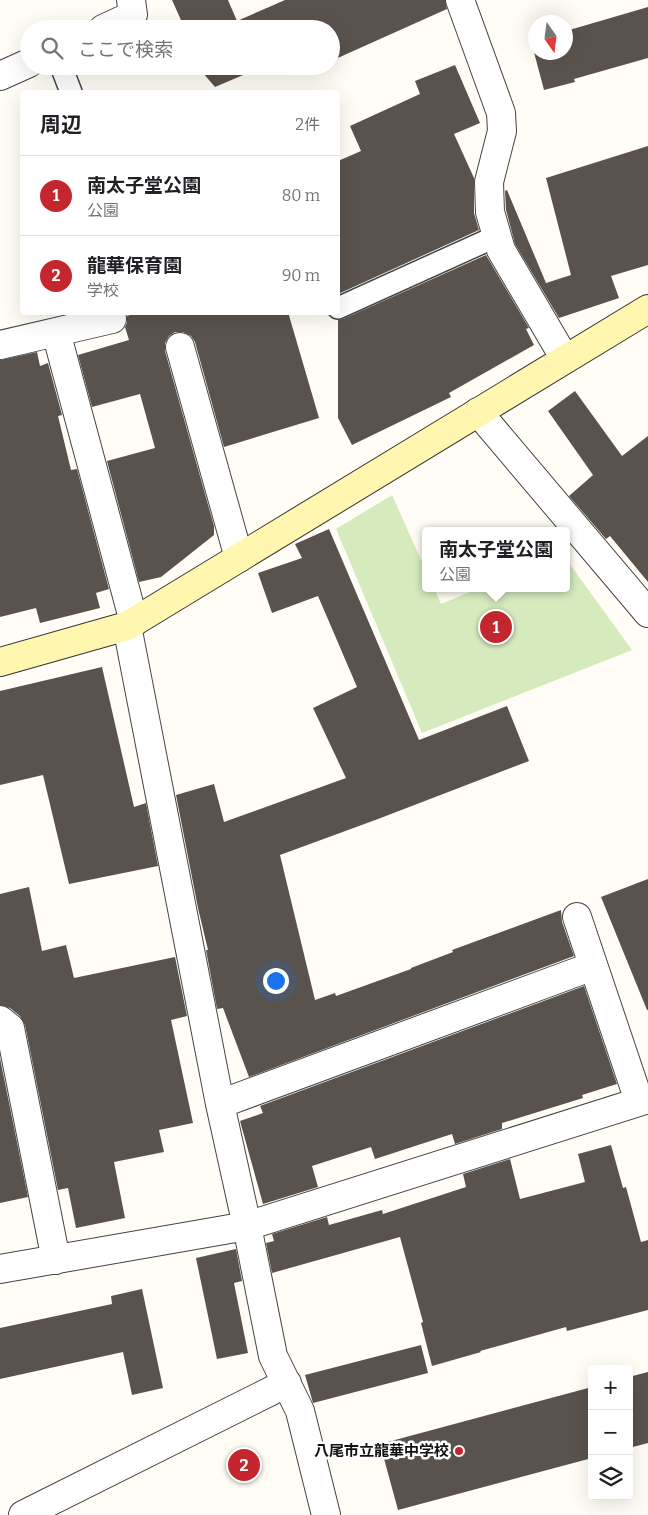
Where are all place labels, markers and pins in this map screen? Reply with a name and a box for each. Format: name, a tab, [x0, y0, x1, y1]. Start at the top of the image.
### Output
pin: 1	[480, 608, 512, 646]
place label: 八尾市立龍華中学校	[314, 1442, 449, 1460]
marker: 八尾市立龍華中学校	[453, 1445, 465, 1457]
pin: 2	[228, 1446, 260, 1484]

